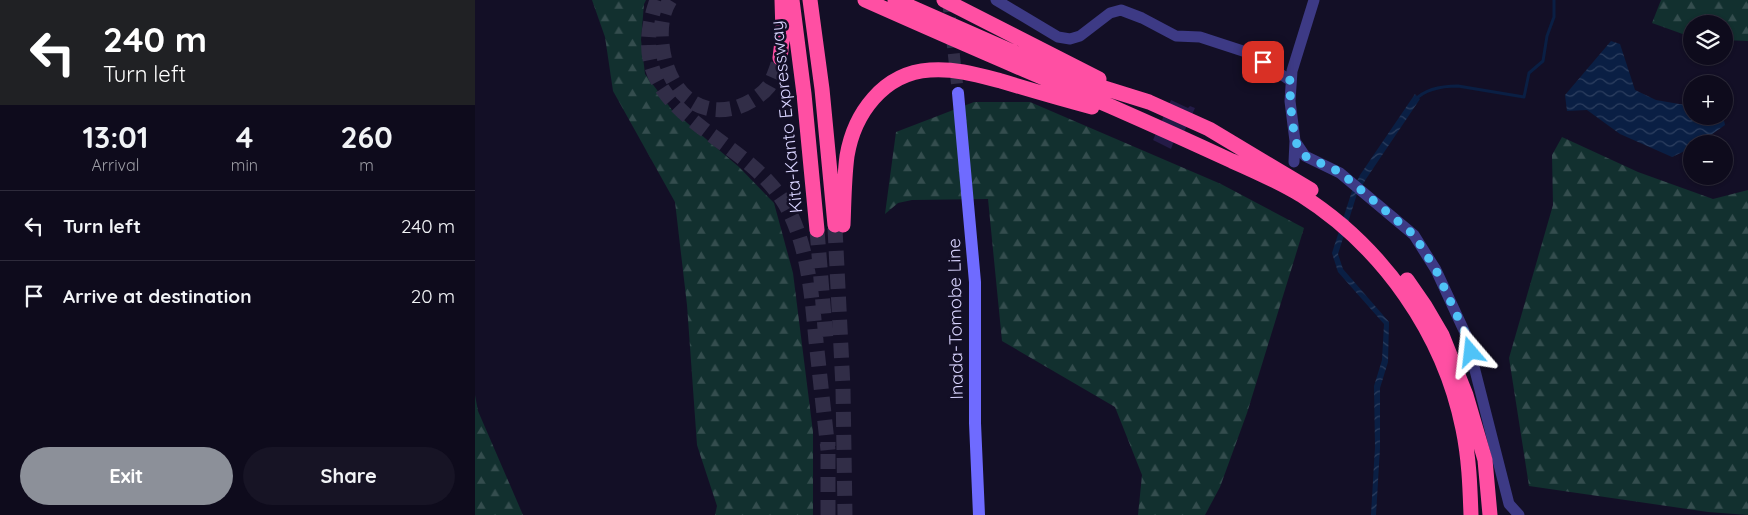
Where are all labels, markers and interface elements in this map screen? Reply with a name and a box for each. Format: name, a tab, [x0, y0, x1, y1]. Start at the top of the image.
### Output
map controls	[1683, 15, 1733, 185]
button: layers	[1683, 15, 1733, 65]
text: 240 m	[103, 17, 207, 61]
icon: left	[20, 20, 85, 85]
street label: Kita-Kanto Expressway	[764, 20, 808, 214]
pin	[1242, 41, 1284, 83]
icon: arrive	[1249, 48, 1277, 76]
text: Turn left	[103, 60, 186, 88]
button: +	[1683, 75, 1733, 125]
text: 13:01	[82, 118, 148, 156]
text: 4	[236, 118, 253, 156]
text: 260	[341, 118, 393, 156]
button: −	[1683, 135, 1733, 185]
text: Arrival	[91, 155, 139, 175]
text: min	[231, 155, 258, 175]
text: m	[359, 155, 374, 175]
icon: left	[20, 212, 48, 240]
text: Turn left	[63, 214, 141, 238]
text: 240 m	[401, 214, 455, 238]
street label: Inada-Tomobe Line	[942, 238, 968, 400]
icon: arrive	[20, 282, 48, 310]
text: Arrive at destination	[63, 284, 252, 308]
text: 20 m	[411, 284, 455, 308]
position arrow	[1444, 325, 1496, 377]
button: Exit	[20, 447, 233, 505]
button: Share	[243, 447, 455, 505]

